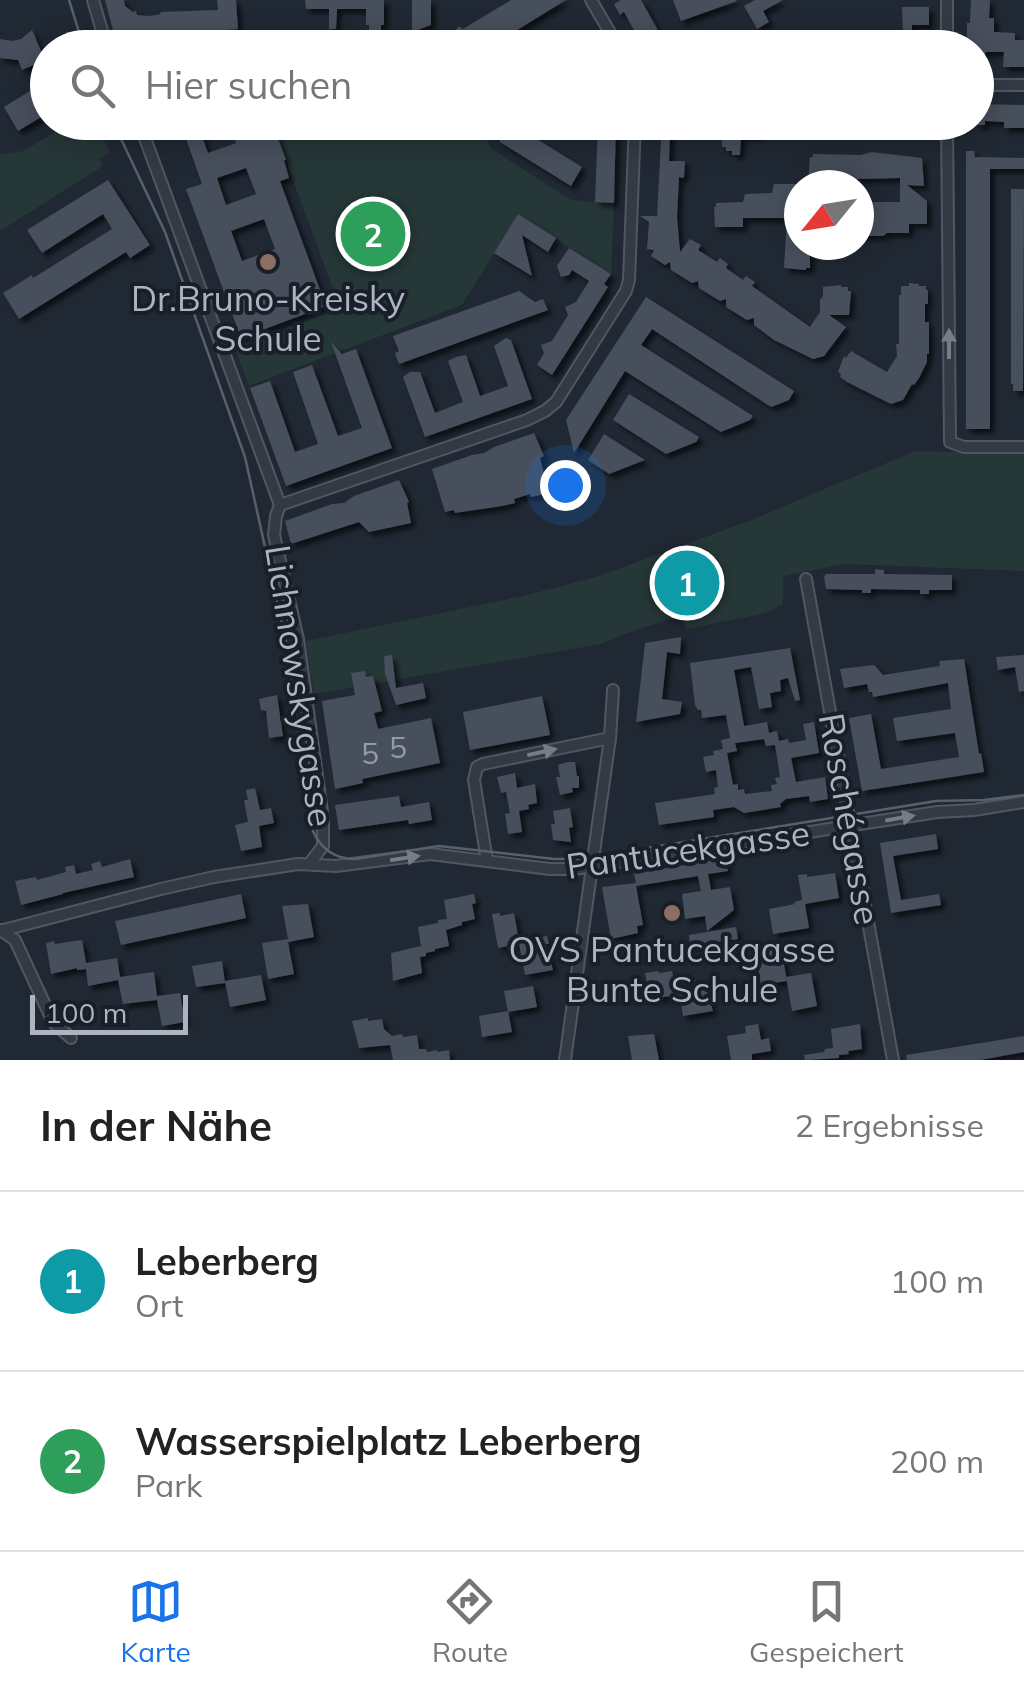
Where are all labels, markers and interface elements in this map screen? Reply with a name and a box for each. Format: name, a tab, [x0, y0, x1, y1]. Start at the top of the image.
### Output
search box	[30, 30, 994, 140]
icon: search	[65, 58, 120, 113]
text: Hier suchen	[145, 61, 352, 109]
north arrow	[784, 170, 874, 260]
pin: 2	[340, 196, 406, 272]
marker: Dr.Bruno-Kreisky Schule	[257, 251, 279, 273]
place label: Dr.Bruno-Kreisky Schule	[131, 276, 406, 360]
one-way arrow	[941, 328, 957, 360]
your location	[540, 460, 591, 511]
street label: Lichnowskygasse	[256, 542, 344, 830]
pin: 1	[654, 546, 720, 620]
street label: Roschégasse	[810, 710, 890, 928]
house number: 5	[389, 728, 407, 766]
house number: 5	[361, 734, 379, 772]
one-way arrow	[527, 744, 558, 760]
street label: Pantucekgasse	[563, 810, 812, 888]
one-way arrow	[885, 810, 916, 825]
one-way arrow	[390, 849, 422, 865]
marker: OVS Pantucekgasse Bunte Schule	[661, 902, 683, 924]
place label: OVS Pantucekgasse Bunte Schule	[509, 927, 835, 1011]
scale bar	[30, 990, 188, 1034]
text: 100 m	[45, 995, 127, 1030]
text: In der Nähe	[40, 1099, 272, 1152]
text: 2 Ergebnisse	[795, 1105, 984, 1145]
text: Leberberg	[135, 1237, 319, 1285]
text: 1	[63, 1261, 82, 1301]
text: 100 m	[890, 1261, 984, 1301]
text: Ort	[135, 1285, 183, 1325]
text: Wasserspielplatz Leberberg	[135, 1417, 642, 1465]
text: 2	[63, 1441, 82, 1481]
text: 200 m	[890, 1441, 984, 1481]
text: Park	[135, 1465, 202, 1505]
tab: Karte	[121, 1574, 191, 1669]
tab: Route	[432, 1574, 508, 1669]
tab: Gespeichert	[749, 1574, 903, 1669]

